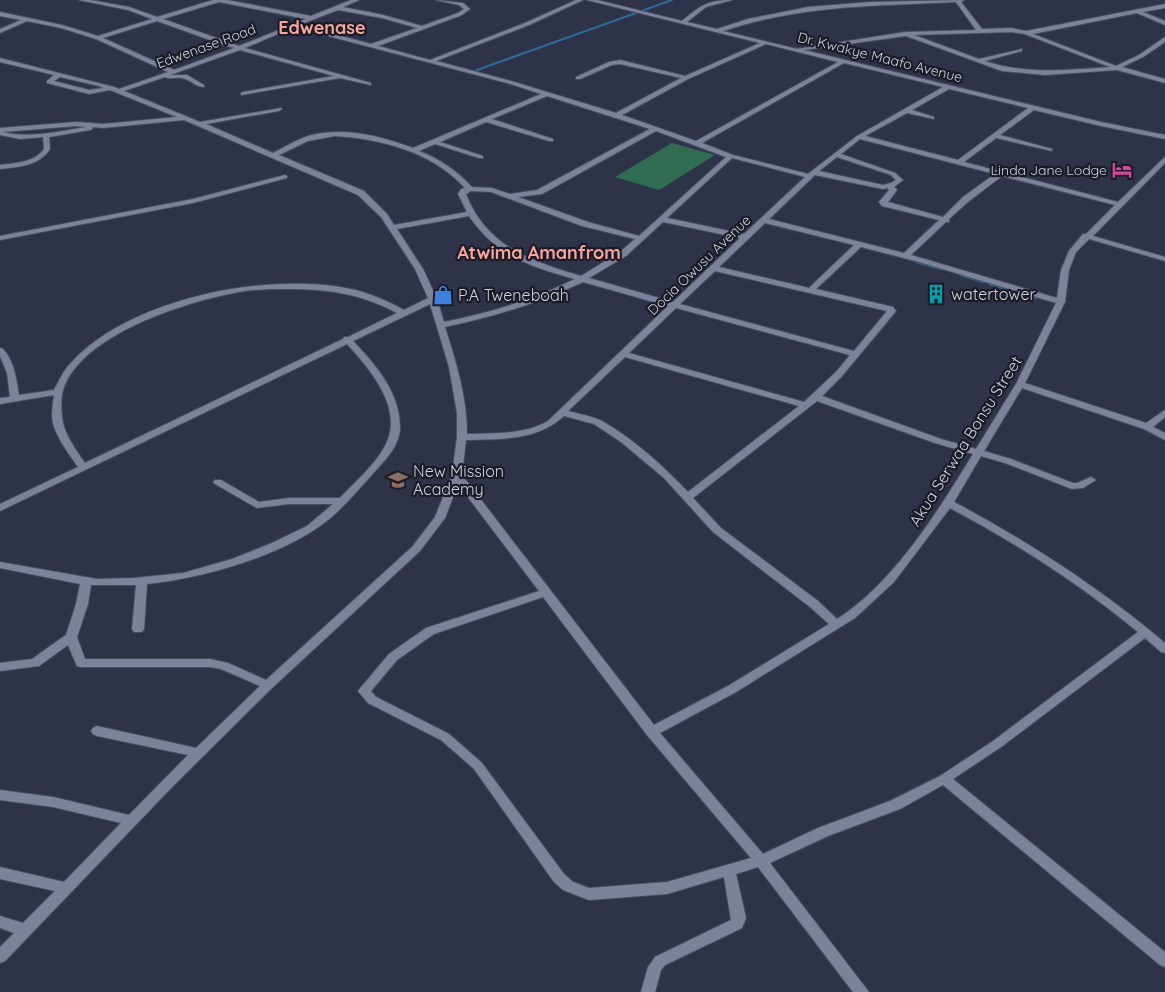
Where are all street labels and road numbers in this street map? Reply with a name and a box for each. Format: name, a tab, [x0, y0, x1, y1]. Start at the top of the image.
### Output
street label: Edwenase Road	[154, 20, 258, 72]
street label: Dr. Kwakye Maafo Avenue	[796, 28, 964, 86]
street label: Docia Owusu Avenue	[644, 211, 754, 319]
street label: Akua Serwaa Bonsu Street	[904, 352, 1026, 530]

